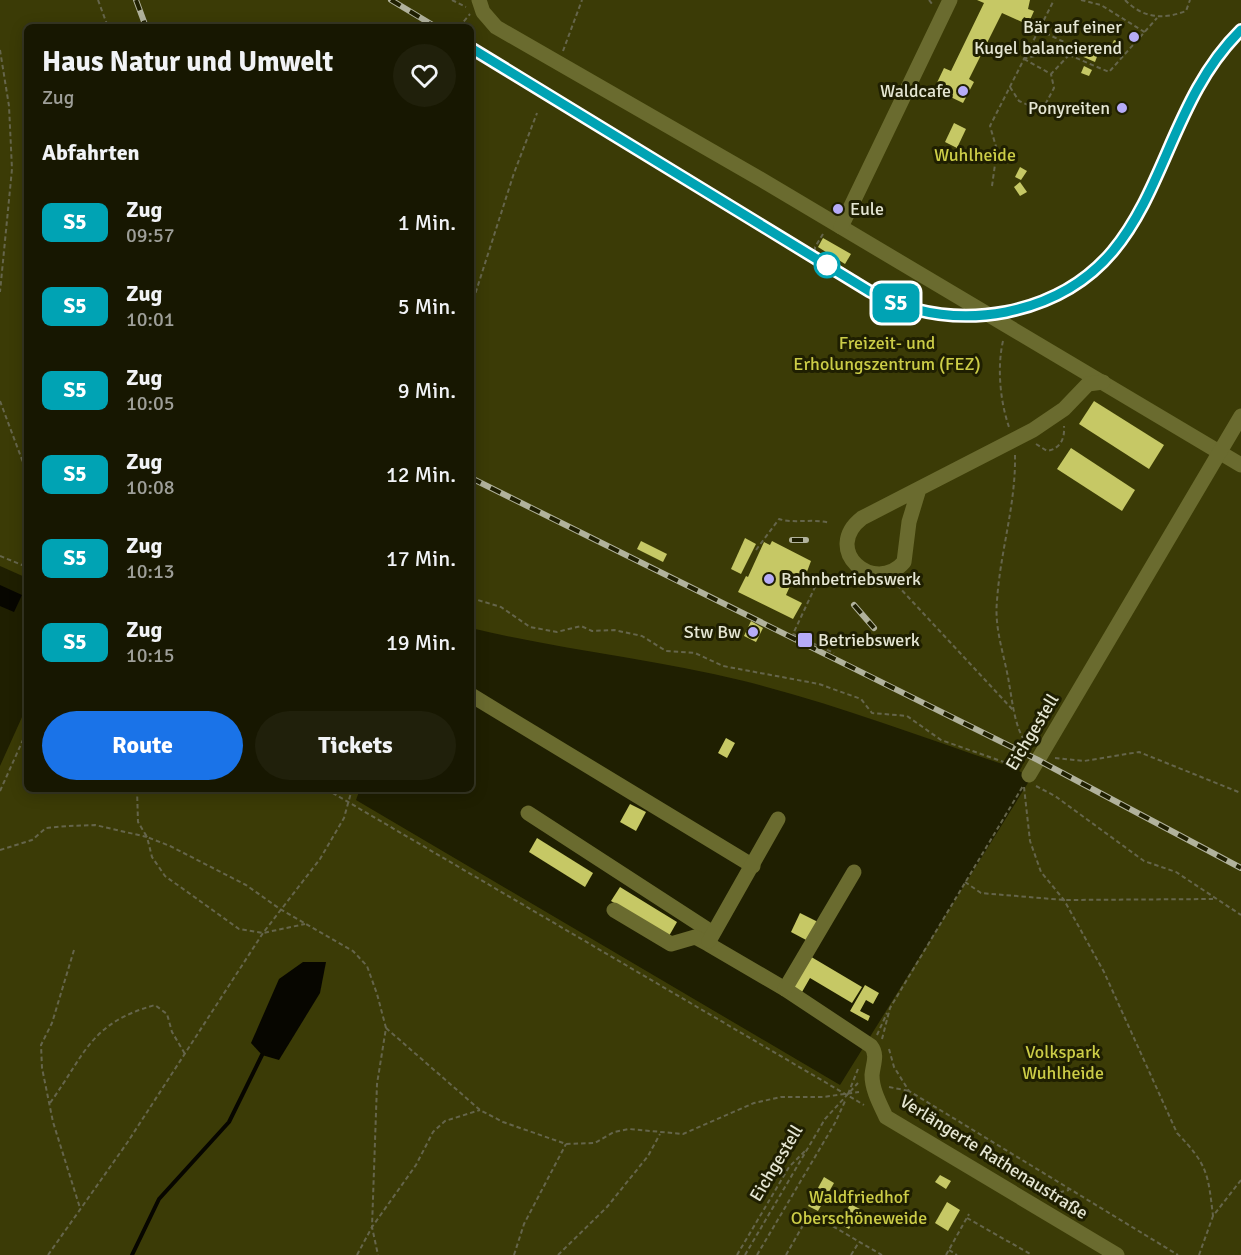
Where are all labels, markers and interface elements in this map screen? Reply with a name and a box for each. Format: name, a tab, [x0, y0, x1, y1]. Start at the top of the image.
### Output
place label: Bär auf einer Kugel balancierend	[974, 16, 1122, 59]
marker: Bär auf einer Kugel balancierend	[1127, 30, 1141, 44]
button: heart	[393, 44, 456, 107]
text: Haus Natur und Umwelt	[42, 45, 333, 79]
place label: Waldcafe	[880, 80, 951, 102]
marker: Waldcafe	[956, 84, 970, 98]
text: Zug	[42, 85, 74, 110]
place label: Ponyreiten	[1028, 97, 1110, 119]
marker: Ponyreiten	[1115, 101, 1129, 115]
text: Abfahrten	[42, 139, 140, 166]
park label: Wuhlheide	[934, 144, 1016, 166]
text: Zug	[126, 196, 162, 223]
place label: Eule	[850, 198, 884, 220]
marker: Eule	[831, 202, 845, 216]
text: S5	[63, 209, 87, 235]
text: 1 Min.	[398, 209, 456, 236]
text: 09:57	[126, 223, 175, 248]
unlabelled marker	[814, 252, 840, 278]
text: Zug	[126, 280, 162, 307]
line badge: S5	[869, 284, 923, 322]
text: S5	[884, 290, 908, 316]
text: S5	[63, 293, 87, 319]
text: 5 Min.	[398, 293, 456, 320]
text: 10:01	[126, 307, 175, 332]
park label: Freizeit- und Erholungszentrum (FEZ)	[793, 332, 981, 375]
text: Zug	[126, 364, 162, 391]
text: S5	[63, 377, 87, 403]
text: 9 Min.	[398, 377, 456, 404]
text: 10:05	[126, 391, 175, 416]
text: Zug	[126, 448, 162, 475]
text: S5	[63, 461, 87, 487]
text: 12 Min.	[386, 461, 456, 488]
text: 10:08	[126, 475, 175, 500]
text: Zug	[126, 532, 162, 559]
text: S5	[63, 545, 87, 571]
text: 17 Min.	[386, 545, 456, 572]
text: 10:13	[126, 559, 175, 584]
place label: Bahnbetriebswerk	[781, 568, 921, 590]
marker: Bahnbetriebswerk	[762, 572, 776, 586]
text: Zug	[126, 616, 162, 643]
place label: Stw Bw	[684, 621, 741, 643]
marker: Stw Bw	[746, 625, 760, 639]
text: S5	[63, 629, 87, 655]
text: 19 Min.	[386, 629, 456, 656]
place label: Betriebswerk	[818, 629, 920, 651]
marker: Betriebswerk	[796, 631, 814, 649]
text: 10:15	[126, 643, 175, 668]
street label: Eichgestell	[1001, 690, 1063, 774]
button: Route	[42, 711, 243, 780]
button: Tickets	[255, 711, 456, 780]
park label: Volkspark Wuhlheide	[1022, 1041, 1104, 1084]
street label: Verlängerte Rathenaustraße	[896, 1090, 1092, 1224]
street label: Eichgestell	[745, 1121, 807, 1205]
park label: Waldfriedhof Oberschöneweide	[791, 1186, 927, 1229]

